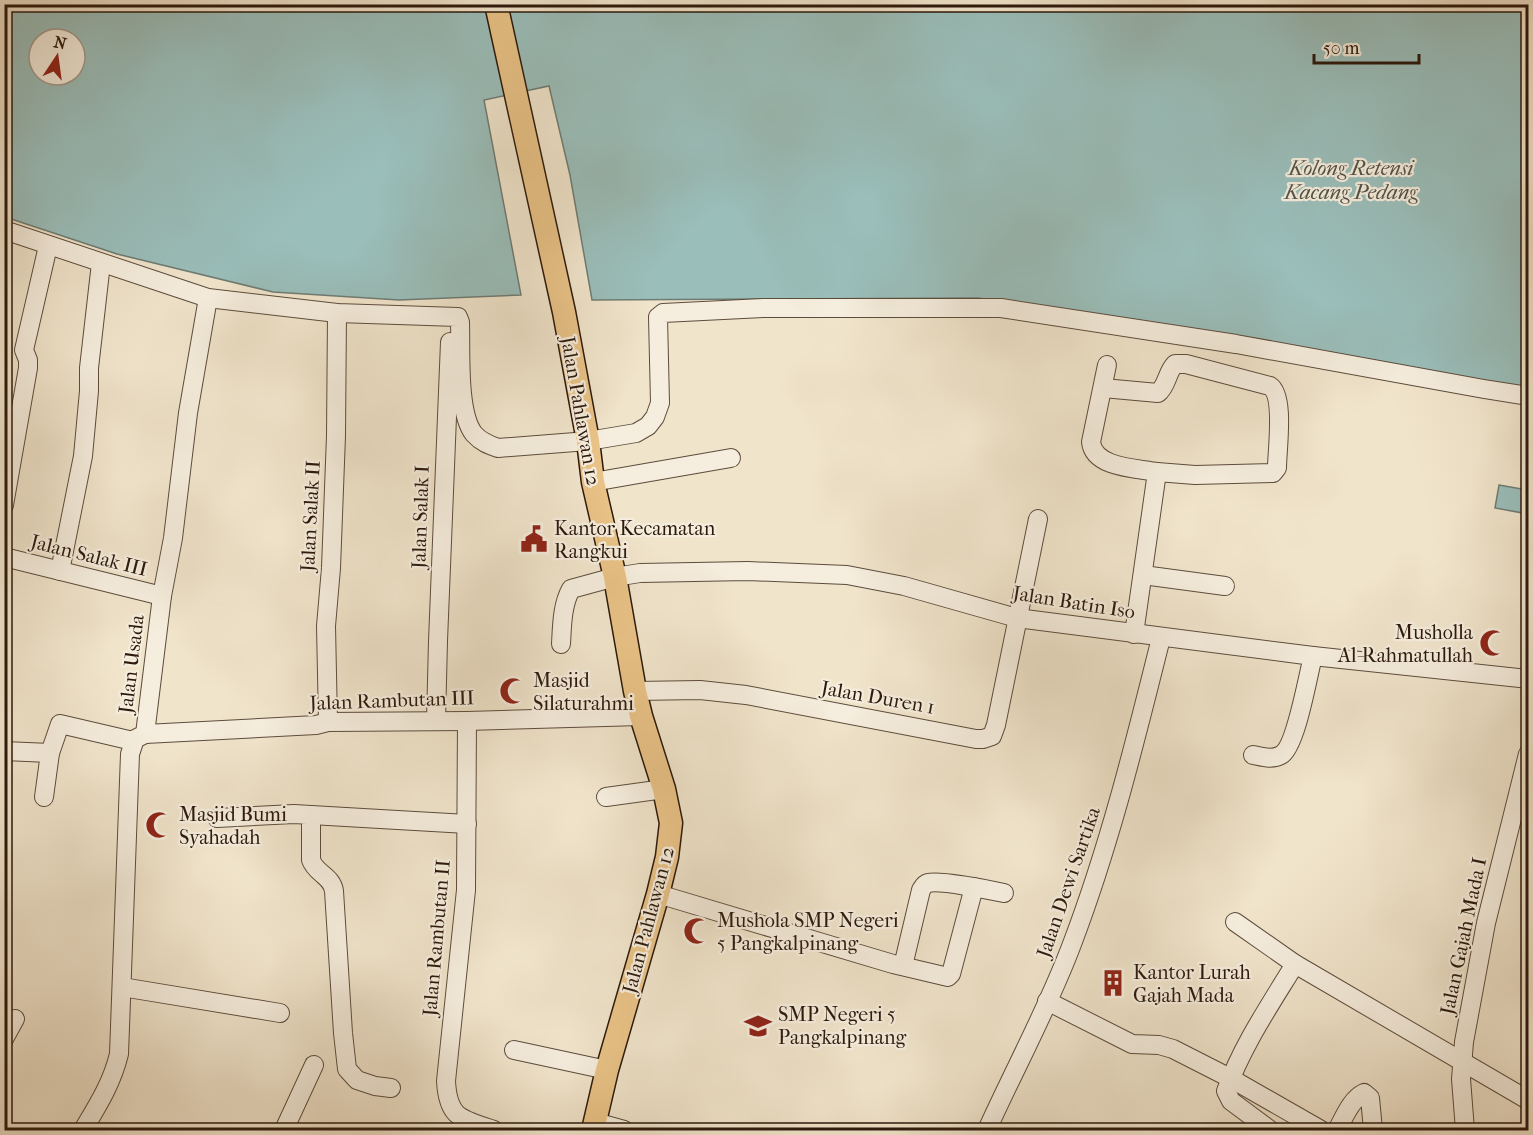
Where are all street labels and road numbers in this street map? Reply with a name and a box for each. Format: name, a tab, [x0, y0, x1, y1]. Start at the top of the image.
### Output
street label: Jalan Pahlawan 12	[556, 333, 605, 487]
street label: Jalan Salak II	[296, 460, 325, 574]
street label: Jalan Salak I	[407, 465, 434, 571]
street label: Jalan Salak III	[26, 529, 150, 581]
street label: Jalan Batin Iso	[1009, 581, 1137, 624]
street label: Jalan Usada	[114, 613, 149, 717]
street label: Jalan Duren 1	[817, 676, 936, 719]
street label: Jalan Rambutan III	[307, 686, 475, 715]
street label: Jalan Dewi Sartika	[1031, 803, 1105, 962]
street label: Jalan Pahlawan 12	[617, 844, 679, 998]
street label: Jalan Gajah Mada I	[1435, 855, 1491, 1019]
street label: Jalan Rambutan II	[418, 859, 455, 1019]

